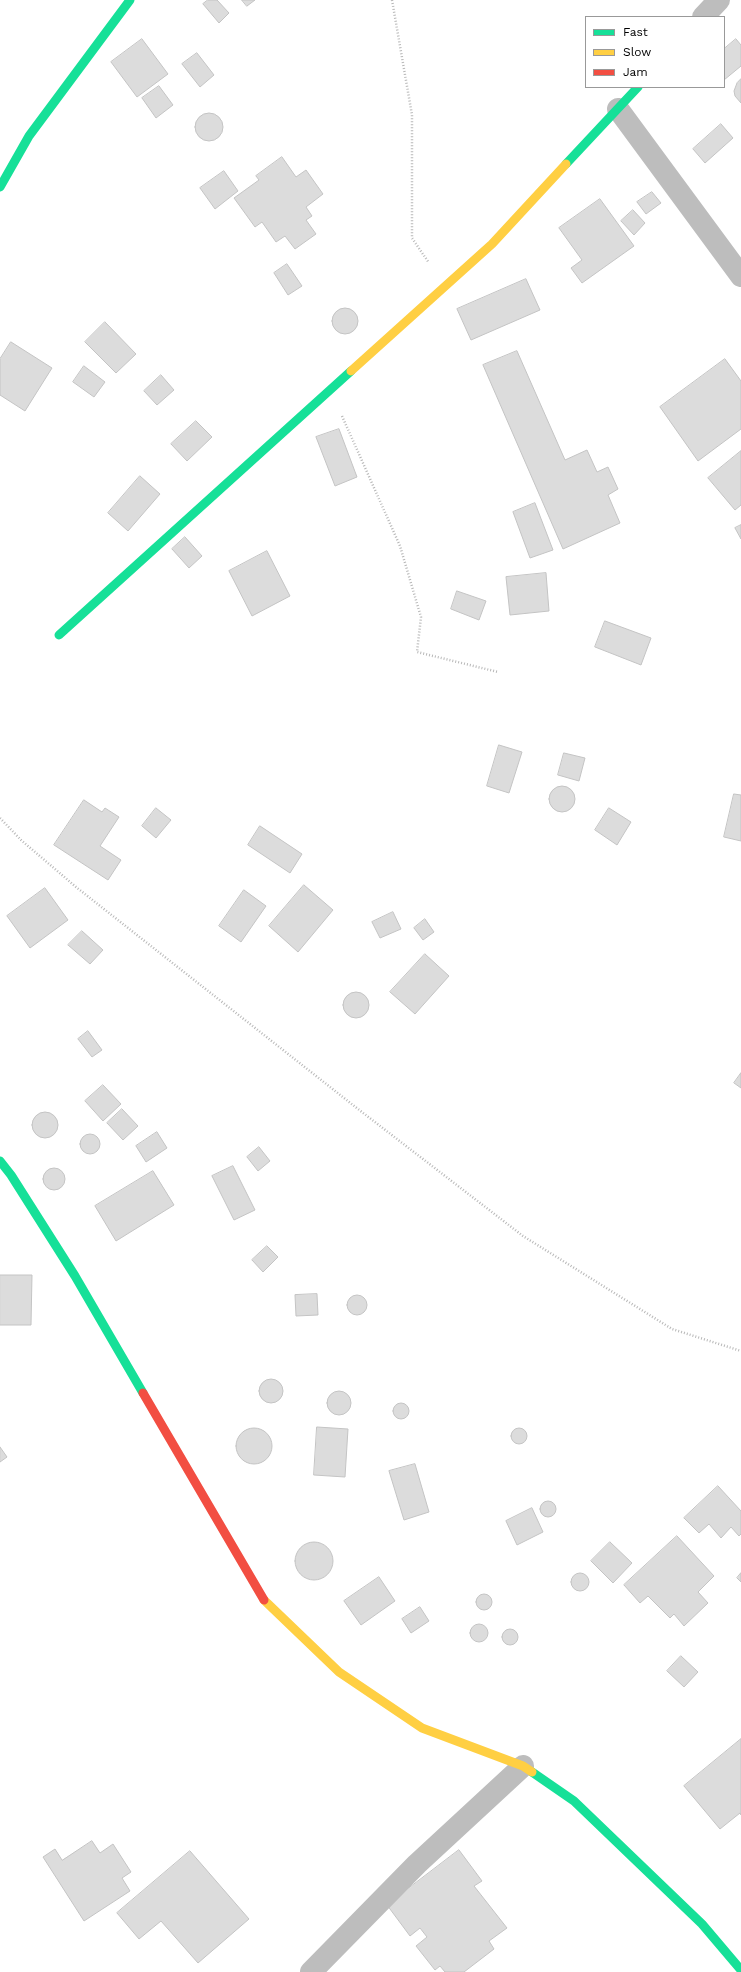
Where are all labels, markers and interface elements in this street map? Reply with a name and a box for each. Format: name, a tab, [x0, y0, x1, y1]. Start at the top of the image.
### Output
legend	[585, 16, 725, 88]
text: Fast	[623, 25, 648, 39]
text: Slow	[623, 45, 651, 59]
text: Jam	[623, 65, 648, 79]

